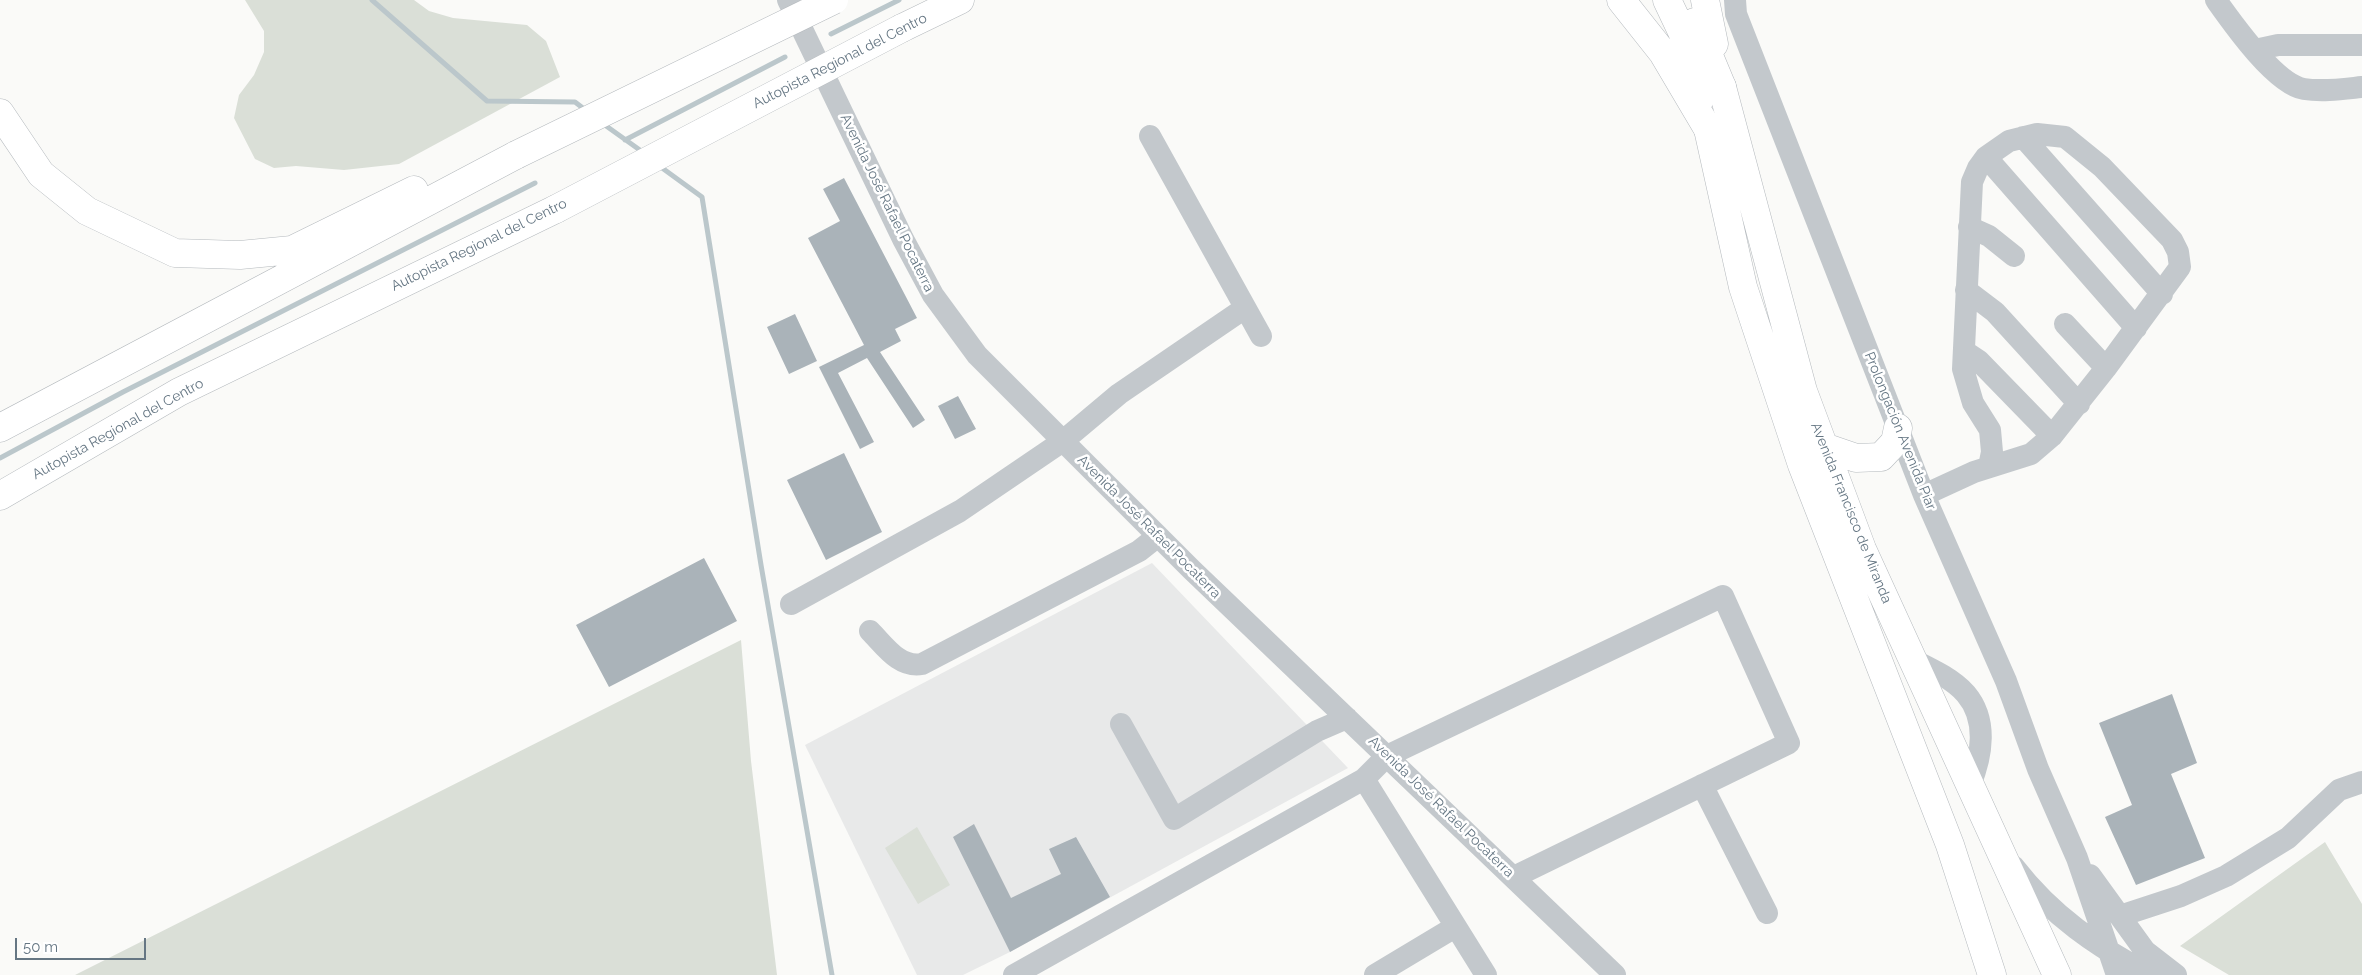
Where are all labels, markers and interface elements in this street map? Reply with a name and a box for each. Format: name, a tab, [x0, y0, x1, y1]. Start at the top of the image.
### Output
street label: Autopista Regional del Centro	[750, 10, 930, 112]
street label: Avenida José Rafael Pocaterra	[837, 111, 937, 295]
street label: Autopista Regional del Centro	[389, 195, 569, 295]
street label: Prolongación Avenida Piar	[1861, 350, 1939, 512]
street label: Autopista Regional del Centro	[29, 375, 207, 483]
street label: Avenida Francisco de Miranda	[1807, 420, 1895, 606]
street label: Avenida José Rafael Pocaterra	[1074, 452, 1224, 602]
street label: Avenida José Rafael Pocaterra	[1365, 733, 1517, 881]
scale bar	[18, 928, 149, 960]
text: 50 m	[23, 938, 58, 956]

